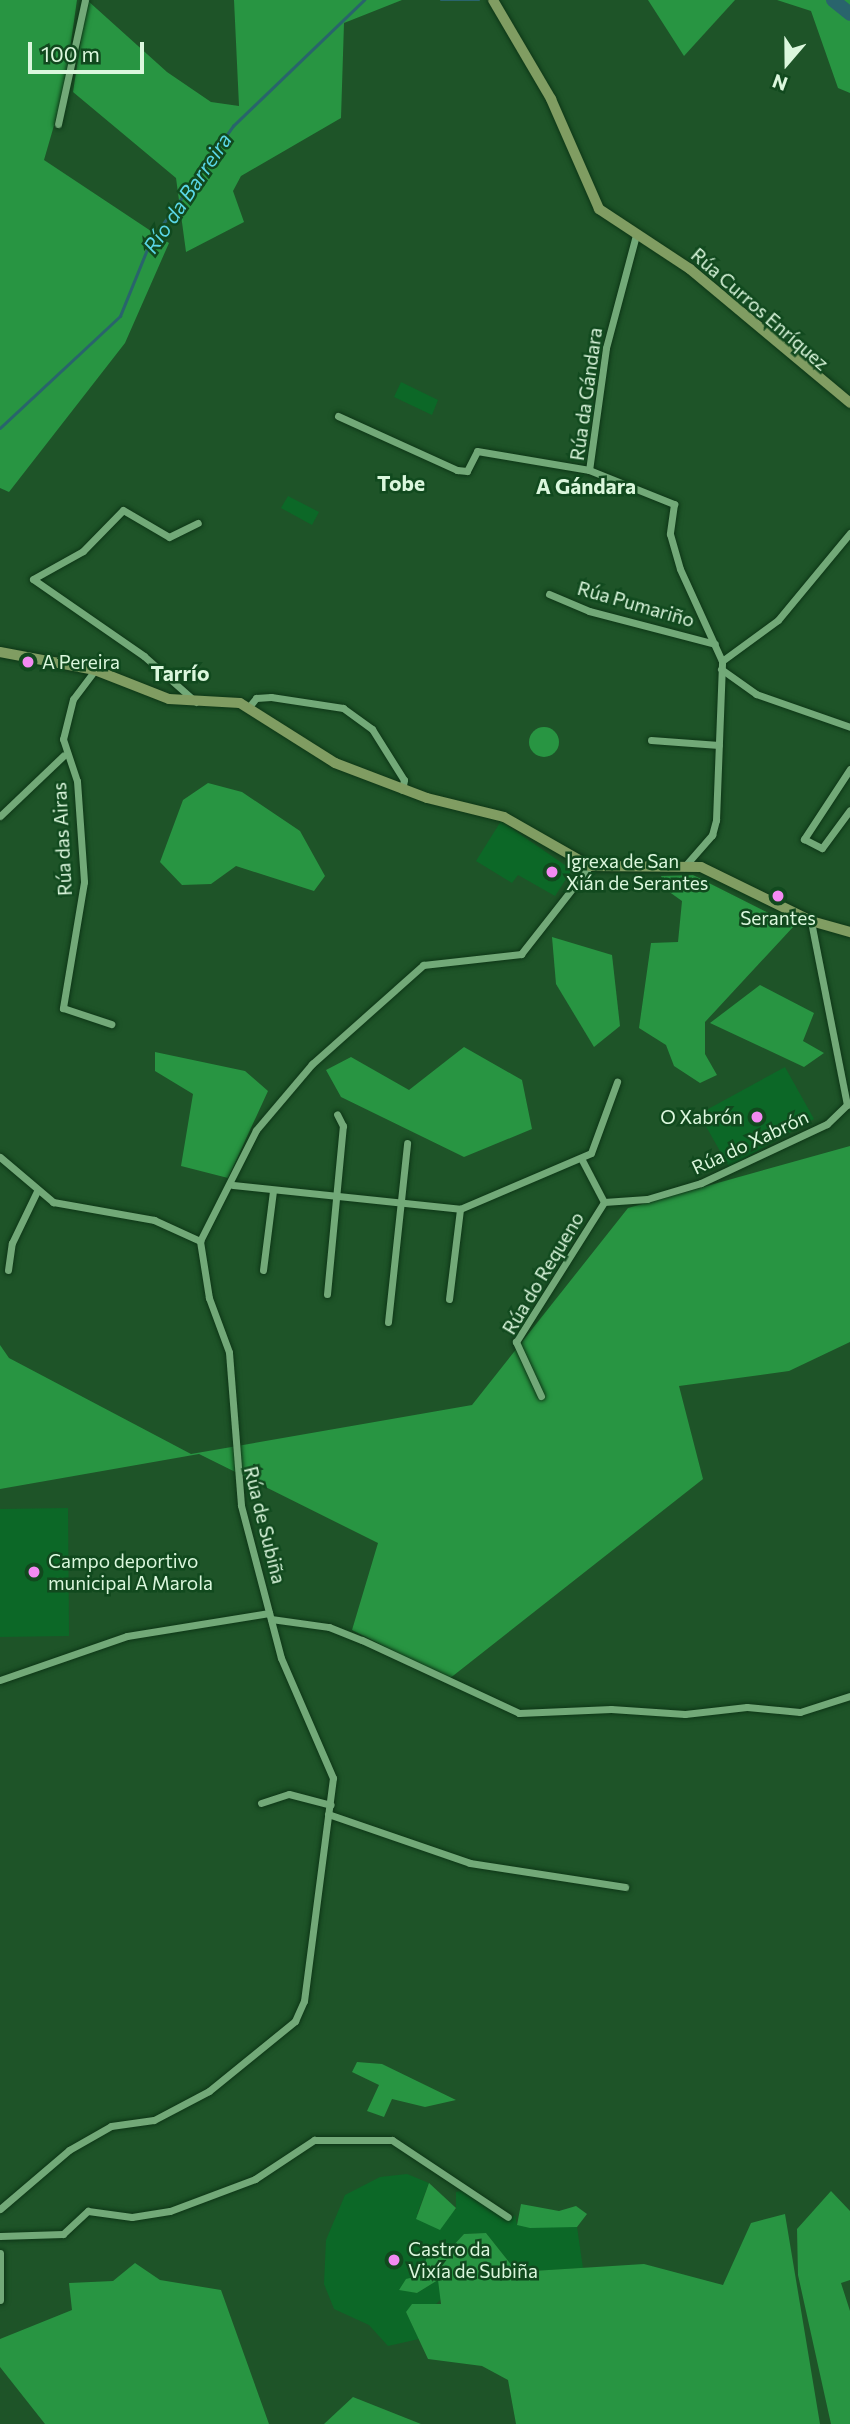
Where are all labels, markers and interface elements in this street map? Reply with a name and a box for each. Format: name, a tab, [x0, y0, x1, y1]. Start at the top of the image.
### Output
scale bar	[32, 28, 147, 72]
north arrow	[752, 28, 822, 98]
text: 100 m	[41, 41, 100, 66]
text: N	[769, 70, 790, 96]
water label: Río da Barreira	[137, 128, 237, 258]
street label: Rúa Curros Enríquez	[687, 243, 833, 375]
street label: Rúa da Gándara	[565, 326, 607, 462]
district label: Tobe	[377, 470, 425, 496]
district label: A Gándara	[536, 473, 636, 499]
street label: Rúa Pumariño	[575, 576, 697, 632]
place label: A Pereira	[42, 651, 120, 673]
marker: A Pereira	[20, 654, 36, 670]
district label: Tarrío	[151, 660, 209, 686]
street label: Rúa das Airas	[48, 781, 76, 897]
place label: Igrexa de San Xián de Serantes	[566, 850, 708, 894]
marker: Igrexa de San Xián de Serantes	[544, 864, 560, 880]
marker: Serantes	[770, 888, 786, 904]
place label: Serantes	[740, 907, 816, 929]
street label: Rúa do Xabrón	[688, 1105, 812, 1179]
place label: O Xabrón	[660, 1106, 743, 1128]
marker: O Xabrón	[749, 1109, 765, 1125]
street label: Rúa do Requeno	[497, 1208, 589, 1338]
street label: Rúa de Subiña	[239, 1464, 291, 1586]
place label: Campo deportivo municipal A Marola	[48, 1550, 213, 1594]
marker: Campo deportivo municipal A Marola	[26, 1564, 42, 1580]
place label: Castro da Vixía de Subiña	[408, 2238, 538, 2282]
marker: Castro da Vixía de Subiña	[386, 2252, 402, 2268]

